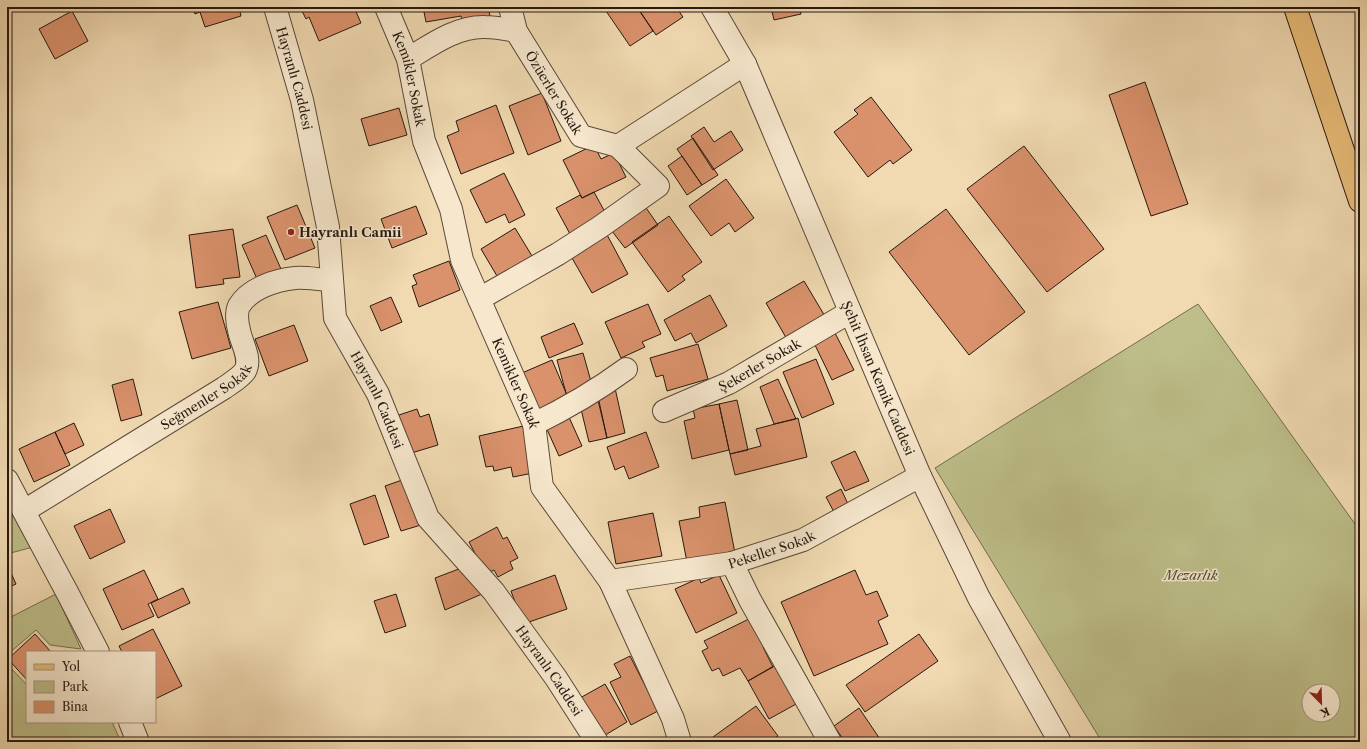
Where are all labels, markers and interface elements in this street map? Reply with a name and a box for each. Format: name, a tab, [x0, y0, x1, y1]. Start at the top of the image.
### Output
street label: Hayranlı Caddesi	[273, 25, 316, 131]
street label: Kemikler Sokak	[389, 29, 429, 128]
street label: Özüerler Sokak	[522, 48, 586, 138]
place label: Hayranlı Camii	[299, 224, 402, 240]
marker: Hayranlı Camii	[286, 227, 296, 237]
street label: Şehit İhsan Kemik Caddesi	[839, 298, 918, 458]
street label: Kemikler Sokak	[489, 335, 543, 430]
street label: Şekerler Sokak	[716, 335, 804, 395]
street label: Hayranlı Caddesi	[347, 348, 407, 451]
street label: Seğmenler Sokak	[158, 362, 255, 433]
street label: Pekeller Sokak	[726, 527, 818, 572]
park label: Mezarlık	[1162, 567, 1218, 583]
street label: Hayranlı Caddesi	[513, 622, 586, 719]
legend	[26, 651, 156, 723]
text: Yol	[61, 659, 80, 674]
text: Park	[62, 679, 89, 694]
north arrow	[1301, 683, 1341, 723]
text: Bina	[62, 699, 89, 714]
text: K	[1317, 704, 1332, 721]

